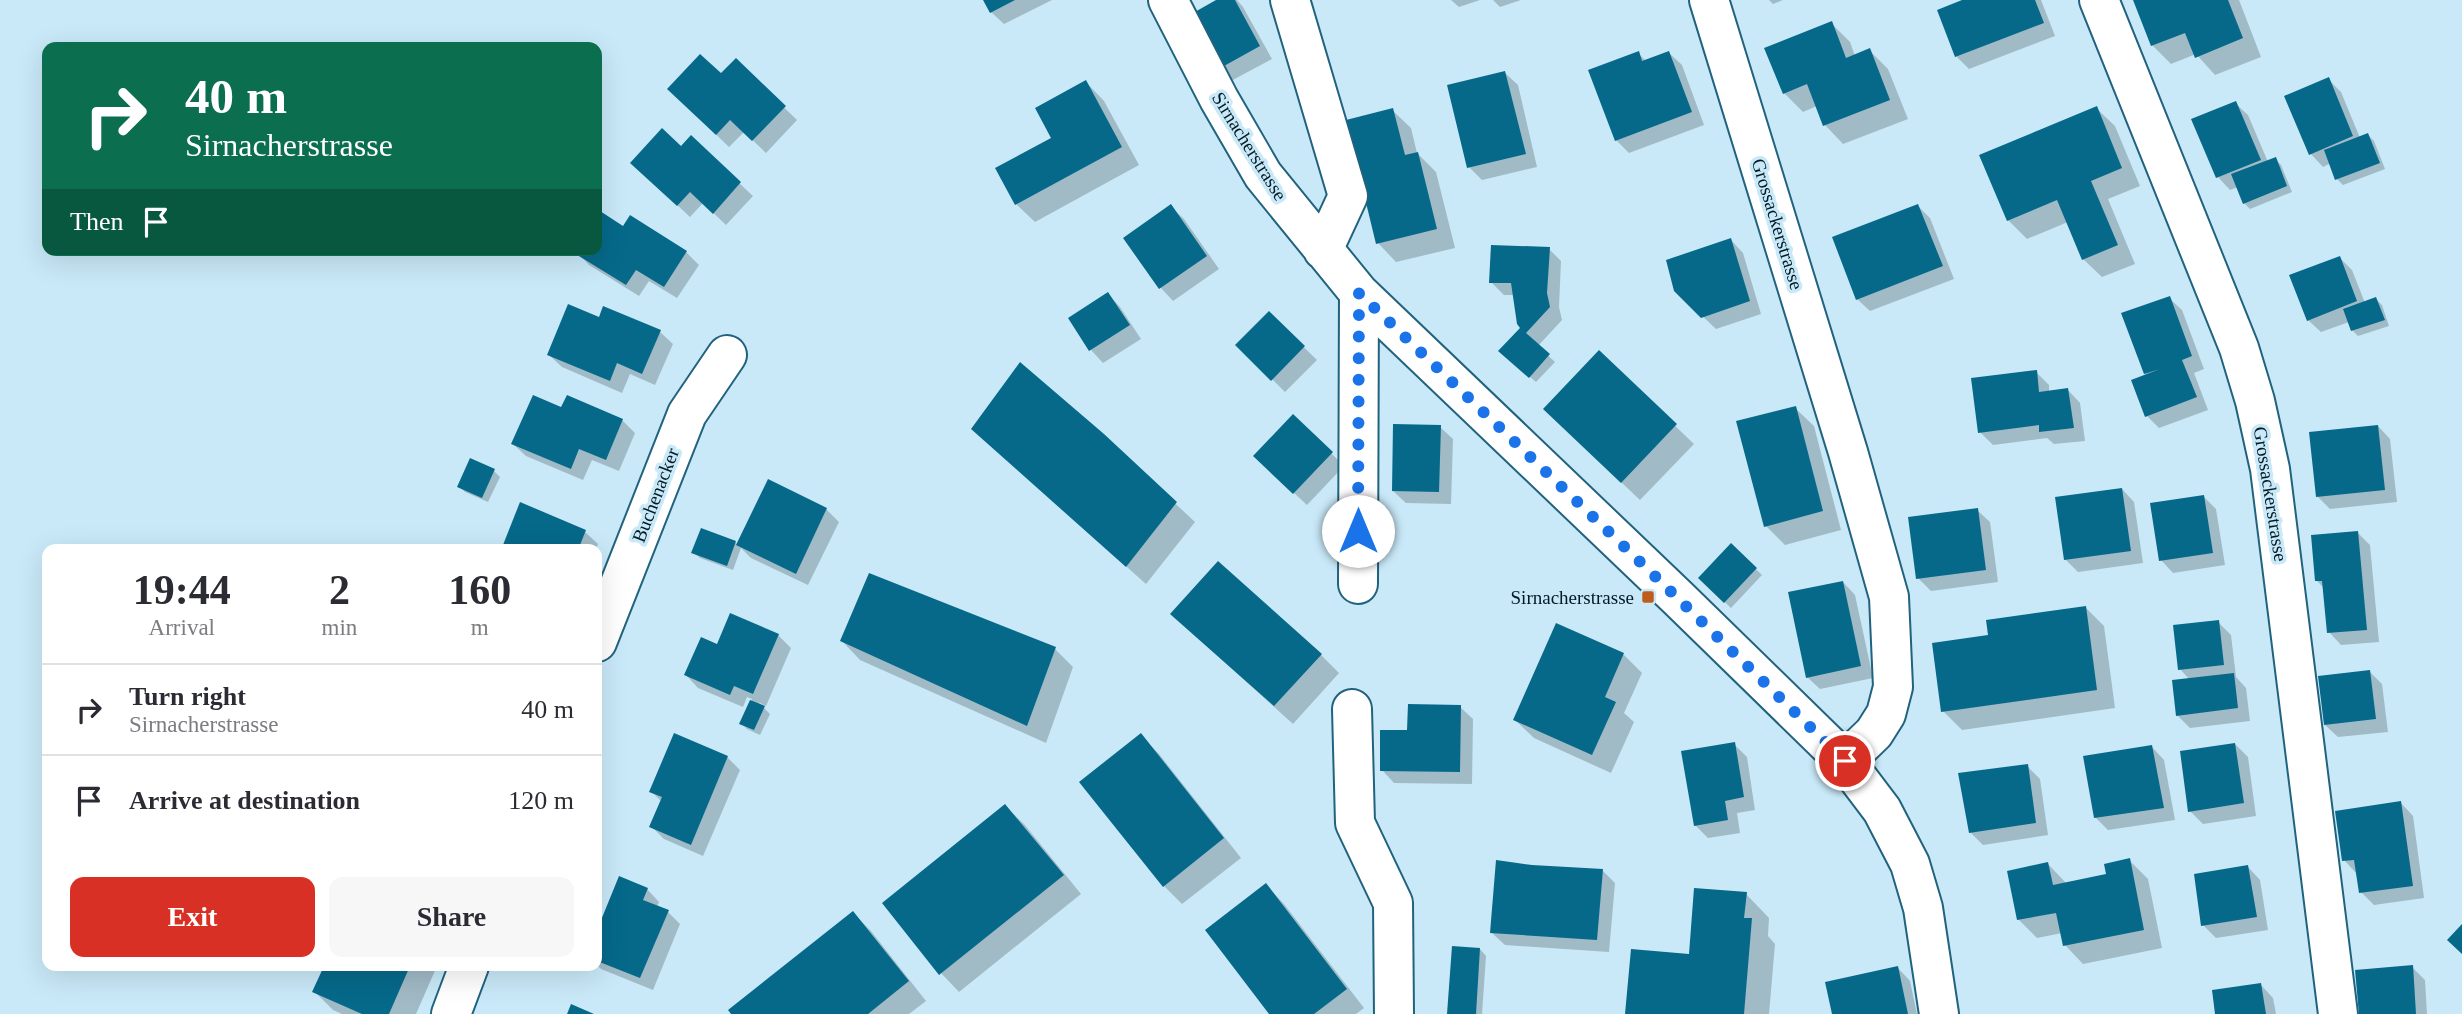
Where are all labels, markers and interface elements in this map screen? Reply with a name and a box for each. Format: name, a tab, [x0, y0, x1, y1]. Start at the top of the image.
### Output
text: 40 m	[185, 69, 287, 124]
icon: right	[70, 70, 161, 161]
street label: Sirnacherstrasse	[1208, 88, 1291, 204]
text: Sirnacherstrasse	[185, 127, 393, 163]
street label: Grossackerstrasse	[1748, 156, 1807, 292]
icon: arrive	[137, 203, 175, 241]
text: Then	[70, 207, 123, 236]
street label: Grossackerstrasse	[2249, 425, 2292, 563]
street label: Buchenacker	[628, 445, 683, 545]
position arrow	[1321, 494, 1395, 568]
text: 19:44	[133, 567, 231, 613]
text: 2	[329, 567, 350, 613]
text: 160	[448, 567, 511, 613]
place label: Sirnacherstrasse	[1511, 587, 1634, 608]
marker: Sirnacherstrasse	[1640, 589, 1656, 605]
text: Arrival	[149, 615, 215, 640]
text: min	[322, 615, 357, 640]
text: m	[471, 615, 489, 640]
text: Turn right	[129, 682, 246, 711]
icon: right	[70, 691, 108, 729]
text: 40 m	[521, 695, 574, 724]
text: Sirnacherstrasse	[129, 712, 278, 737]
pin	[1815, 731, 1875, 791]
icon: arrive	[1826, 742, 1864, 780]
icon: arrive	[70, 782, 108, 820]
text: Arrive at destination	[129, 786, 360, 815]
text: 120 m	[508, 786, 574, 815]
button: Exit	[70, 877, 315, 957]
button: Share	[329, 877, 574, 957]

